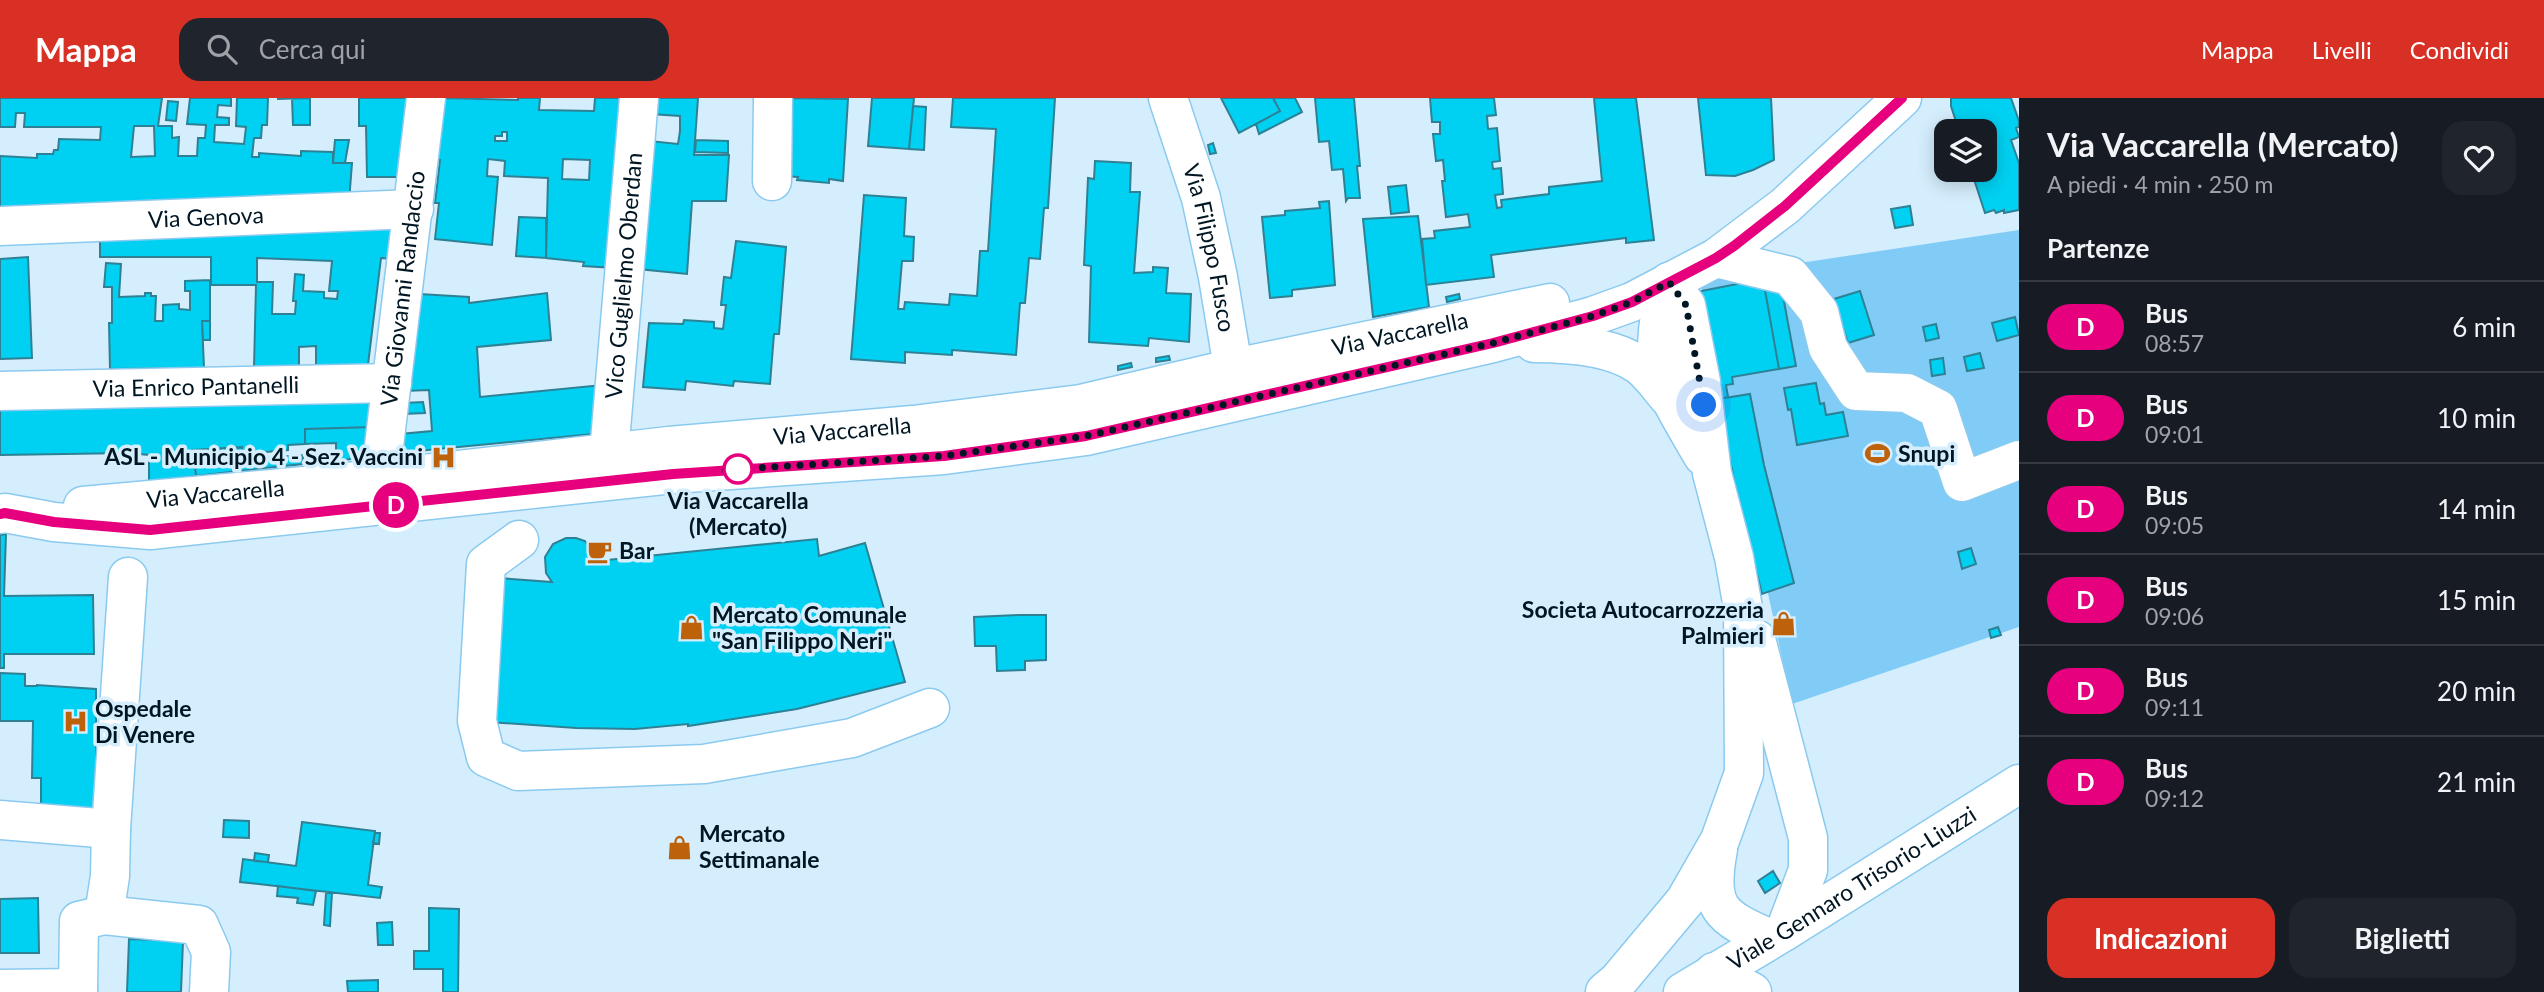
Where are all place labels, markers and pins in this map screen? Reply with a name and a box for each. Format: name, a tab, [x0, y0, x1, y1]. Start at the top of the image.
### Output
place label: Snupi	[1898, 439, 1955, 467]
sports icon: Snupi	[1864, 440, 1892, 468]
place label: ASL - Municipio 4 - Sez. Vaccini	[103, 442, 423, 470]
hospital icon: ASL - Municipio 4 - Sez. Vaccini	[429, 443, 457, 471]
marker: Via Vaccarella (Mercato)	[723, 454, 753, 484]
place label: Via Vaccarella (Mercato)	[666, 486, 809, 540]
place label: Bar	[619, 536, 655, 564]
cafe icon: Bar	[585, 537, 613, 565]
place label: Societa Autocarrozzeria Palmieri	[1522, 595, 1764, 649]
place label: Mercato Comunale "San Filippo Neri"	[712, 600, 907, 654]
shop icon: Societa Autocarrozzeria Palmieri	[1770, 609, 1798, 637]
shop icon: Mercato Comunale "San Filippo Neri"	[678, 614, 706, 642]
place label: Ospedale Di Venere	[95, 694, 195, 748]
hospital icon: Ospedale Di Venere	[61, 708, 89, 736]
place label: Mercato Settimanale	[699, 819, 820, 873]
shop icon: Mercato Settimanale	[665, 833, 693, 861]

